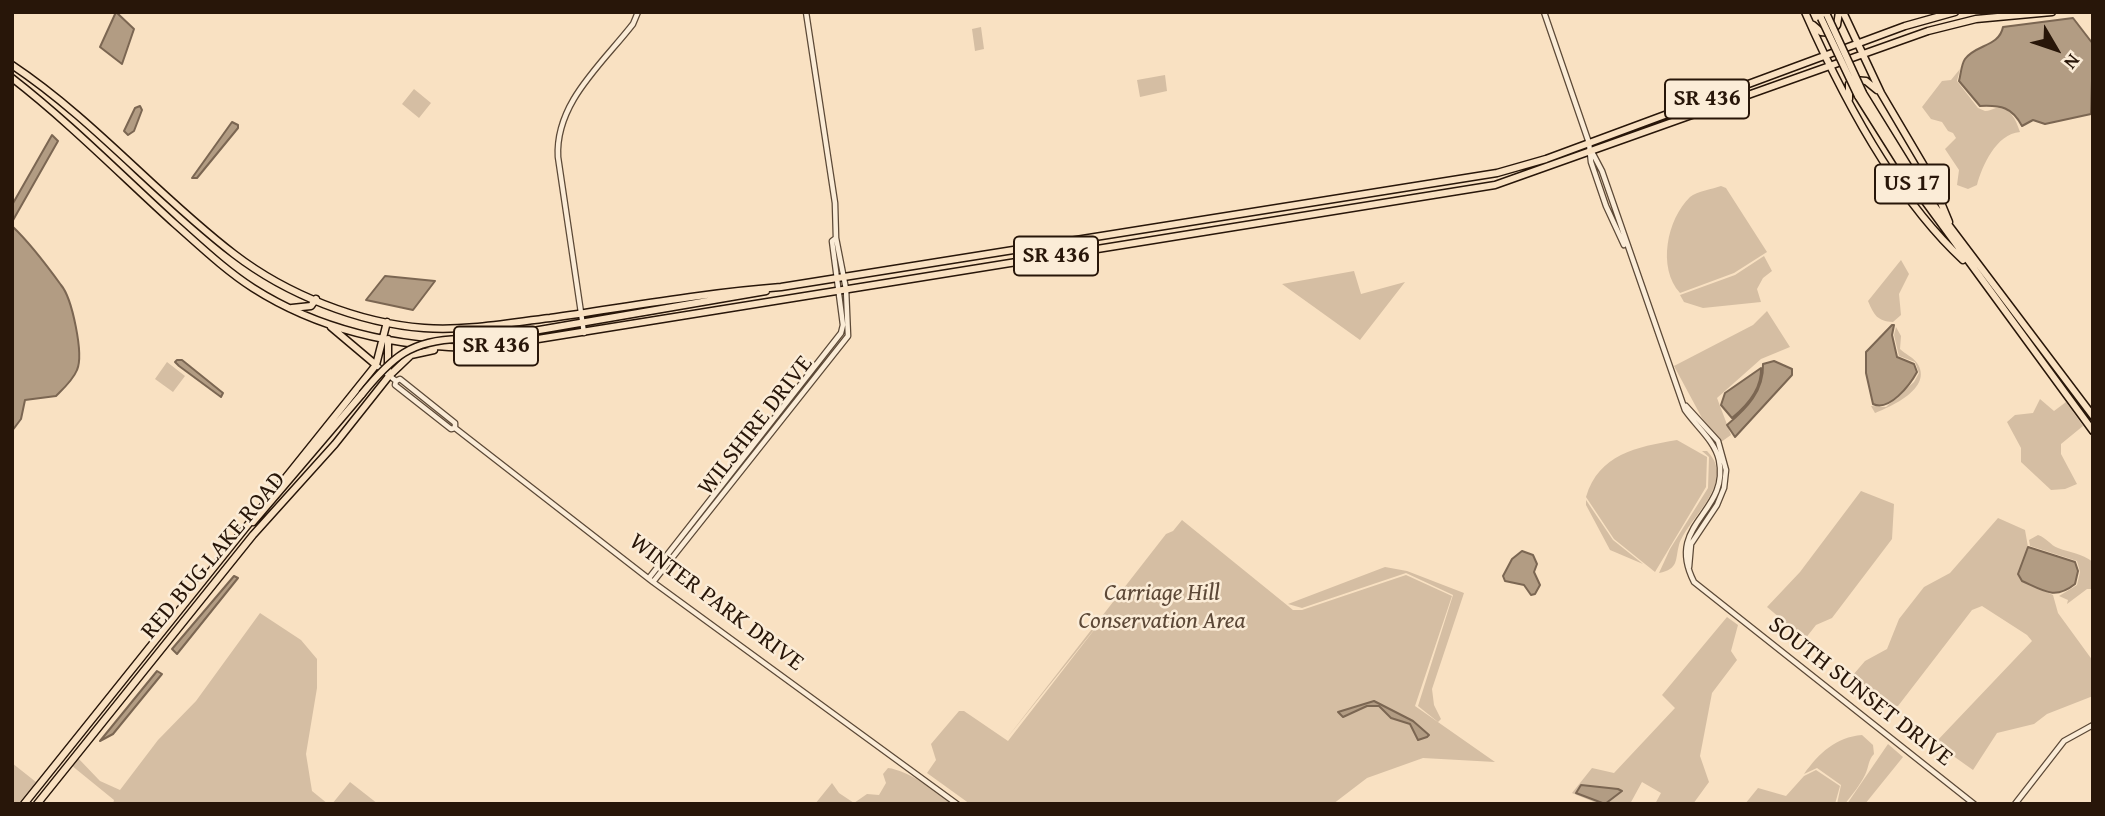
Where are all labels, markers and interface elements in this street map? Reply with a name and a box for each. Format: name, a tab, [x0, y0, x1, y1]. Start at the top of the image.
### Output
north arrow	[2021, 14, 2091, 84]
text: N	[2057, 48, 2087, 76]
road number: SR 436	[1665, 80, 1749, 118]
road number: US 17	[1875, 164, 1949, 204]
road number: SR 436	[1014, 236, 1098, 276]
road number: SR 436	[454, 326, 538, 366]
street label: WILSHIRE DRIVE	[693, 350, 819, 502]
street label: RED BUG LAKE ROAD	[136, 467, 292, 645]
street label: WINTER PARK DRIVE	[623, 528, 809, 678]
park label: Carriage Hill Conservation Area	[1079, 580, 1245, 636]
street label: SOUTH SUNSET DRIVE	[1762, 611, 1958, 773]

